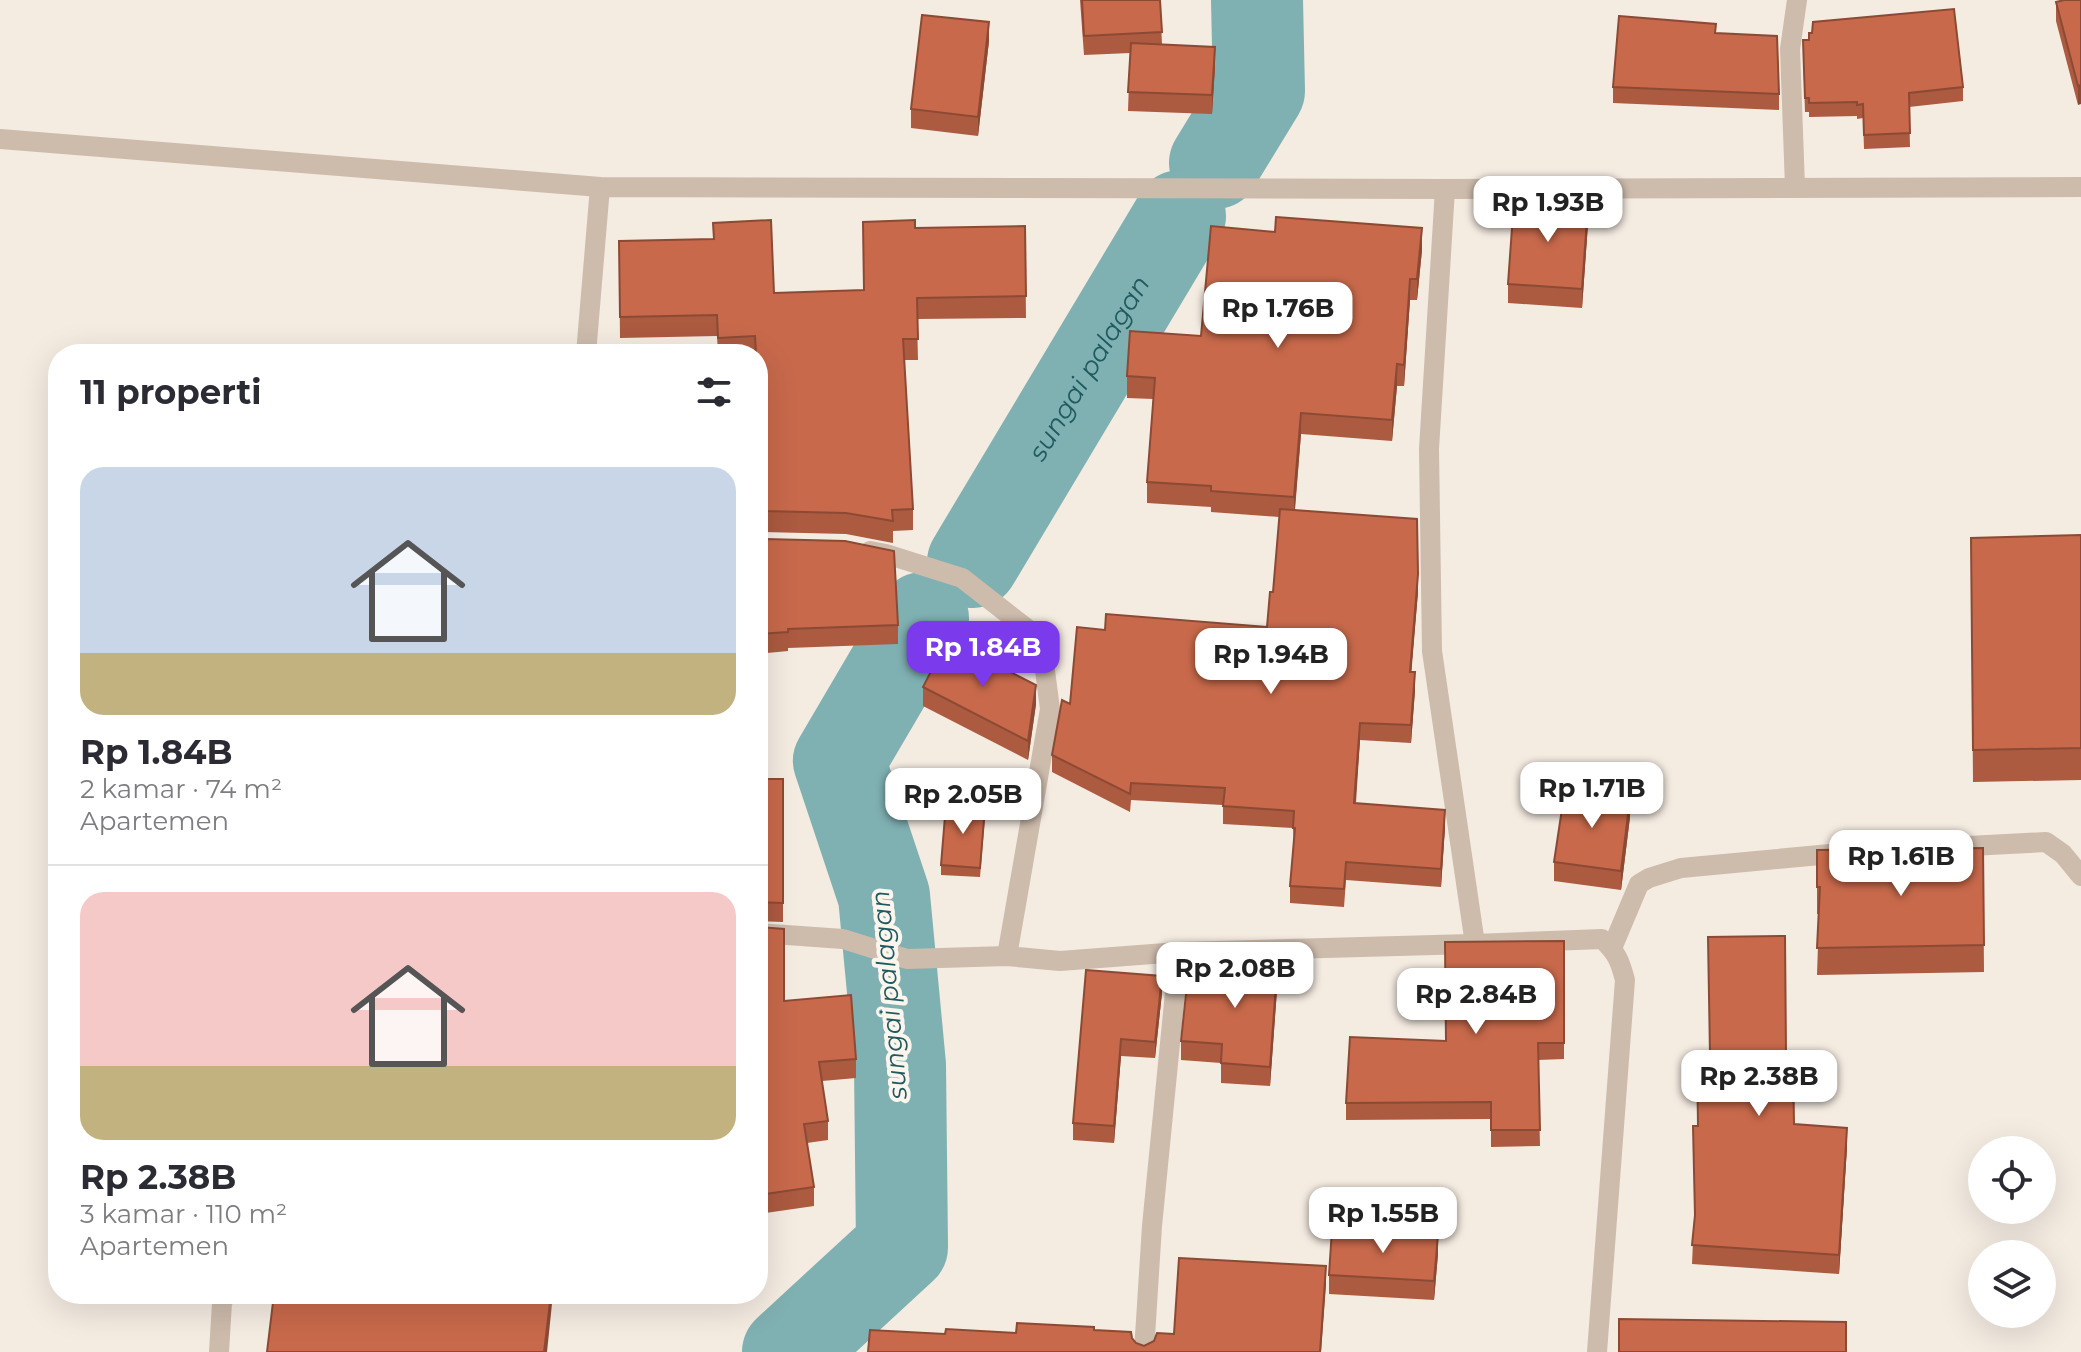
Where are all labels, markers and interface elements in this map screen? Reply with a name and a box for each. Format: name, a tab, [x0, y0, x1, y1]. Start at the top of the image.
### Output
pin: Rp 1.93B	[1465, 176, 1631, 244]
text: Rp 1.93B	[1492, 186, 1605, 218]
water label: sungai palagan	[1021, 270, 1157, 467]
pin: Rp 1.76B	[1195, 282, 1361, 350]
text: Rp 1.76B	[1221, 292, 1335, 324]
icon: filters	[692, 370, 736, 414]
text: 11 properti	[80, 371, 261, 413]
icon: home	[336, 519, 480, 663]
pin: Rp 1.84B	[900, 621, 1066, 689]
pin: Rp 1.94B	[1188, 628, 1354, 696]
text: Rp 1.84B	[925, 631, 1041, 663]
text: Rp 1.94B	[1213, 638, 1329, 670]
text: Rp 1.84B	[80, 731, 233, 773]
pin: Rp 1.71B	[1509, 762, 1675, 830]
pin: Rp 2.05B	[880, 768, 1046, 836]
text: Rp 1.71B	[1538, 772, 1646, 804]
text: 2 kamar · 74 m²	[80, 773, 282, 805]
text: Rp 2.05B	[903, 778, 1023, 810]
text: Apartemen	[80, 805, 229, 837]
pin: Rp 1.61B	[1818, 830, 1984, 898]
text: Rp 1.61B	[1847, 840, 1955, 872]
water label: sungai palagan	[864, 889, 914, 1102]
pin: Rp 2.08B	[1152, 942, 1318, 1010]
icon: home	[336, 944, 480, 1088]
text: Rp 2.08B	[1174, 952, 1296, 984]
pin: Rp 2.84B	[1393, 968, 1559, 1036]
text: Rp 2.84B	[1415, 978, 1537, 1010]
pin: Rp 2.38B	[1676, 1050, 1842, 1118]
text: Rp 2.38B	[1699, 1060, 1819, 1092]
map controls	[1968, 1136, 2056, 1328]
button: locate	[1968, 1136, 2056, 1224]
text: Rp 2.38B	[80, 1156, 236, 1198]
pin: Rp 1.55B	[1300, 1187, 1466, 1255]
text: Rp 1.55B	[1327, 1197, 1439, 1229]
text: 3 kamar · 110 m²	[80, 1198, 287, 1230]
text: Apartemen	[80, 1230, 229, 1262]
button: layers	[1968, 1240, 2056, 1328]

